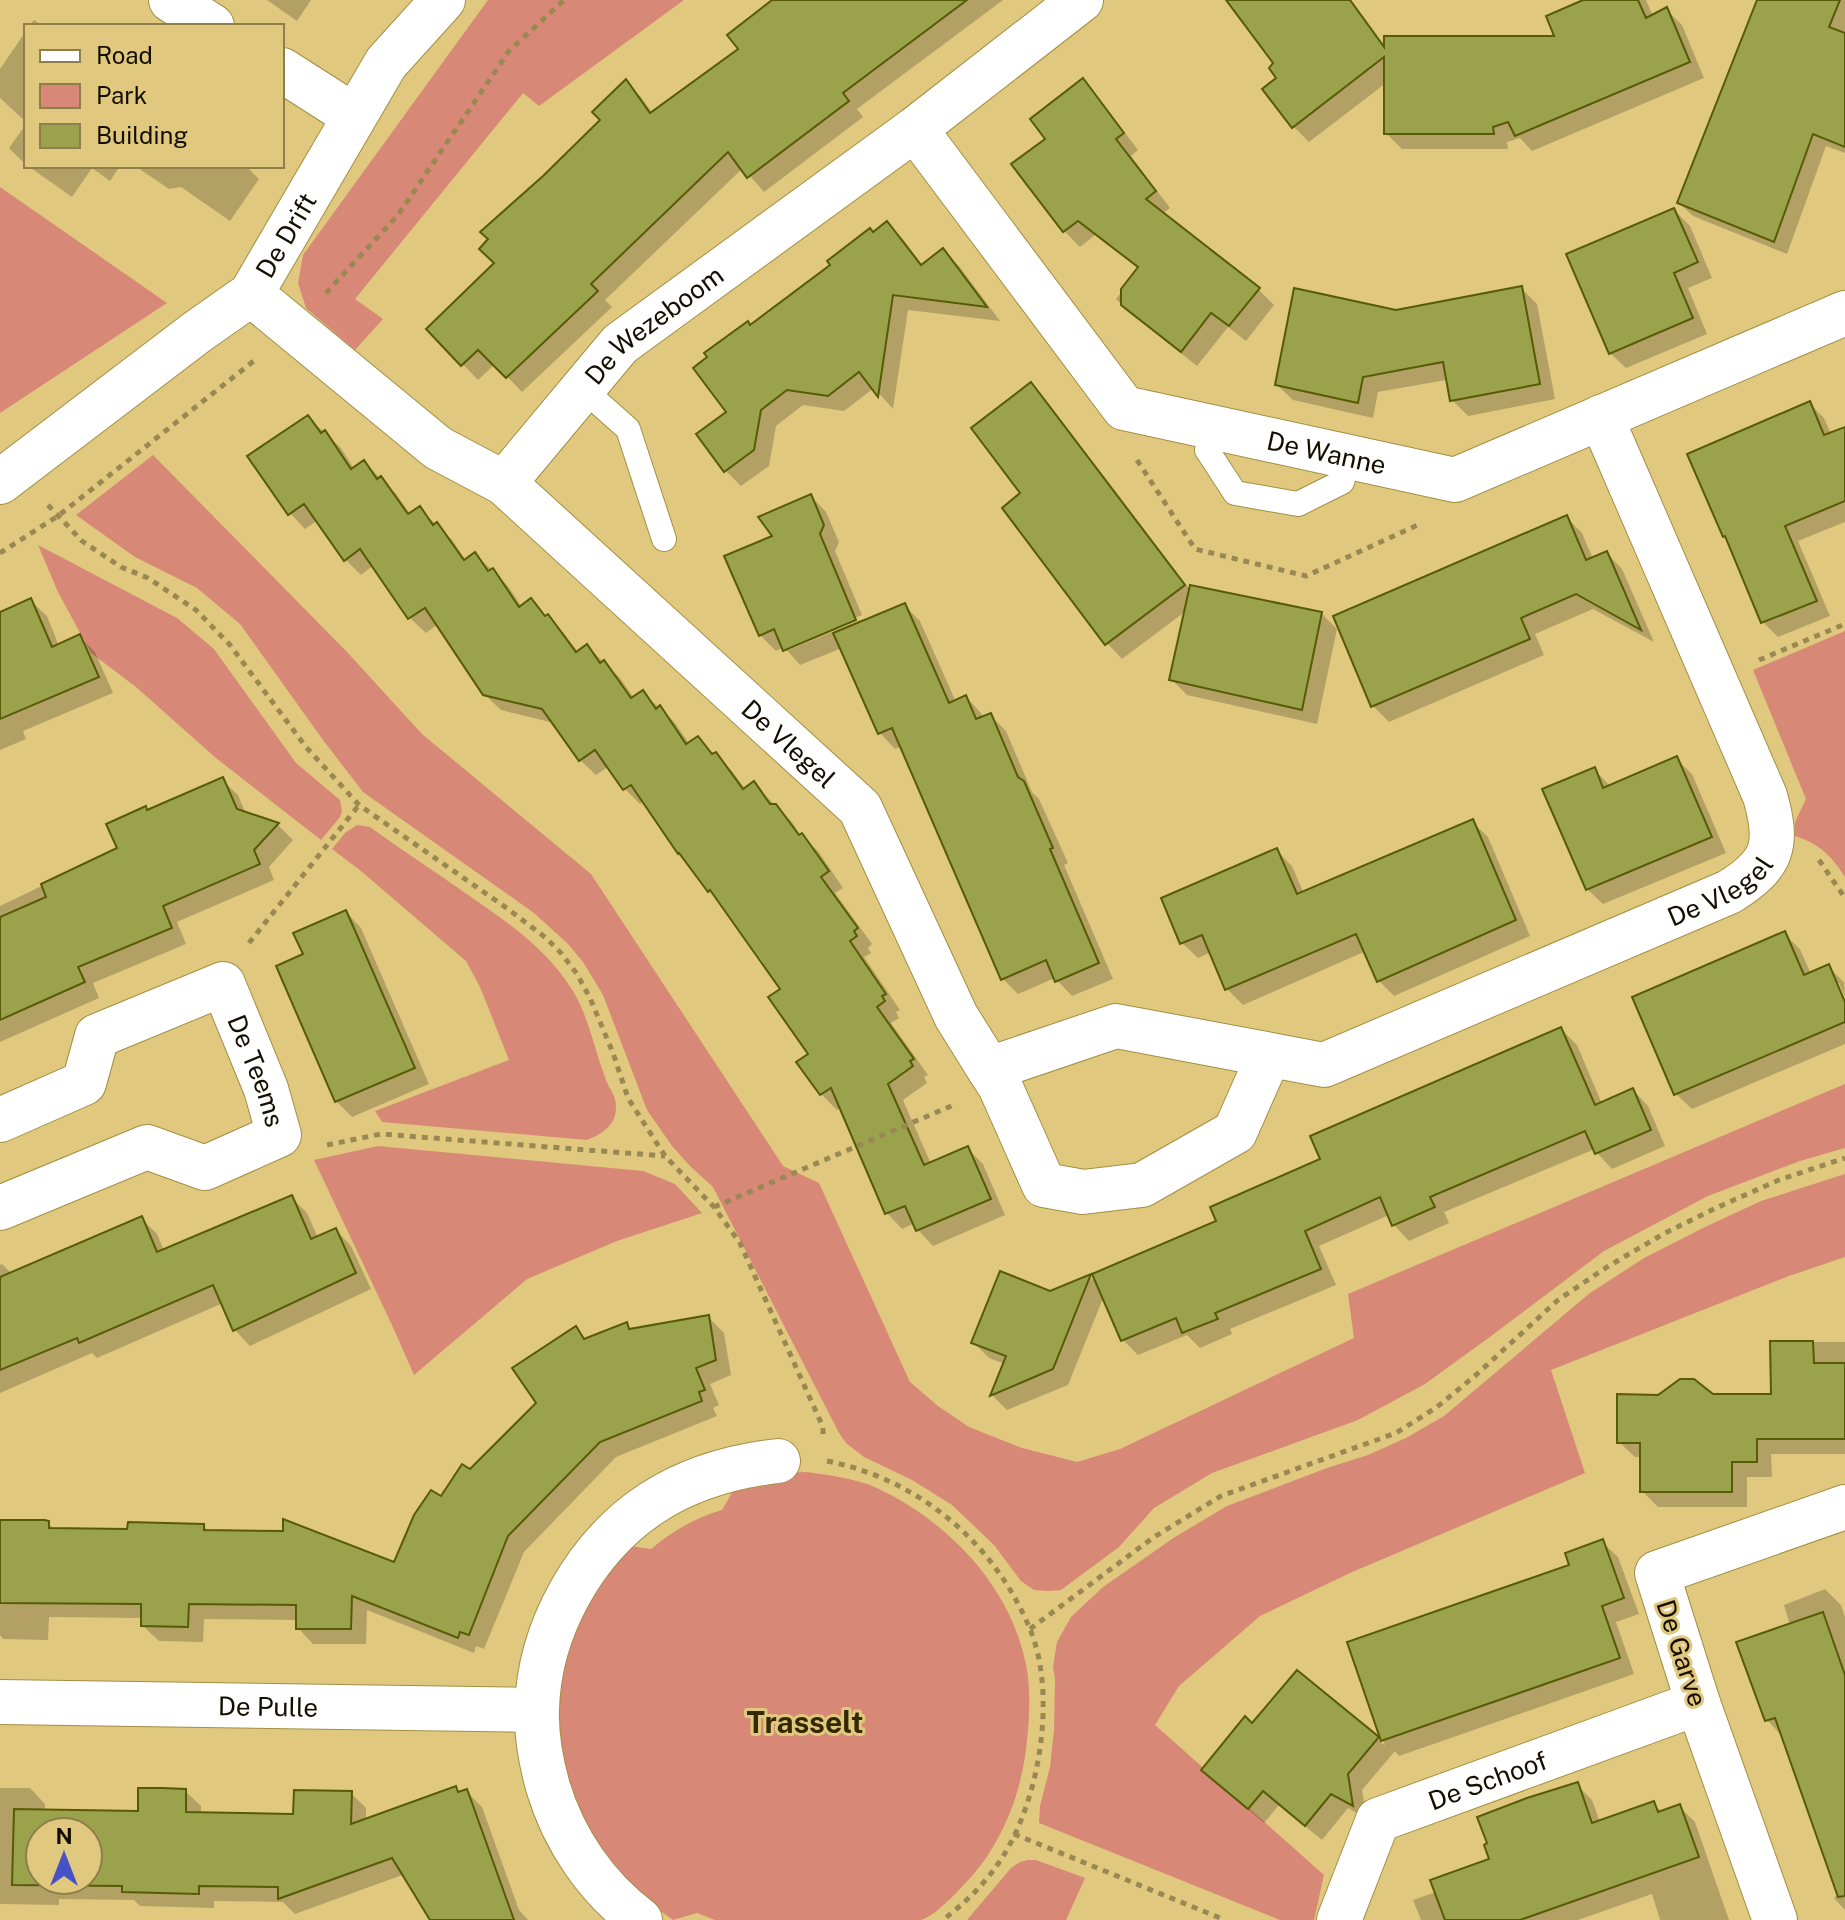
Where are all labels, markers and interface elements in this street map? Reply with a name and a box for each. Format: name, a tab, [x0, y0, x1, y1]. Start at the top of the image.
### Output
legend	[24, 24, 284, 168]
text: Road	[96, 41, 153, 69]
text: Park	[96, 81, 147, 109]
text: Building	[96, 121, 188, 149]
street label: De Drift	[249, 187, 322, 283]
street label: De Wezeboom	[578, 259, 729, 390]
street label: De Wanne	[1264, 424, 1389, 480]
street label: De Vlegel	[736, 693, 842, 794]
street label: De Vlegel	[1662, 850, 1779, 932]
street label: De Teems	[222, 1010, 291, 1130]
street label: De Garve	[1650, 1596, 1714, 1710]
street label: De Pulle	[218, 1690, 318, 1722]
district label: Trasselt	[747, 1704, 863, 1740]
street label: De Schoof	[1424, 1744, 1551, 1816]
north arrow	[24, 1816, 104, 1896]
text: N	[55, 1823, 73, 1849]

